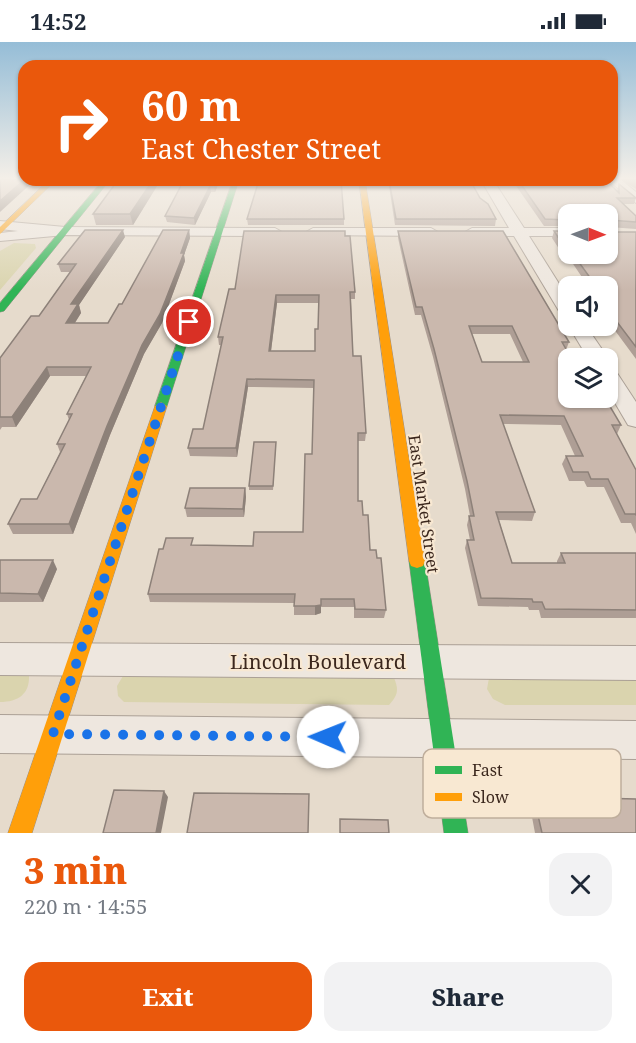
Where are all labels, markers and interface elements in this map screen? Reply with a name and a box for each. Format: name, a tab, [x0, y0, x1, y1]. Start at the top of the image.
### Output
text: 14:52	[30, 6, 86, 36]
text: 60 m	[141, 76, 241, 133]
icon: right	[42, 84, 120, 162]
text: East Chester Street	[141, 130, 381, 167]
north arrow	[558, 204, 618, 264]
map controls	[558, 204, 618, 408]
button: sound	[558, 276, 618, 336]
pin	[163, 296, 214, 347]
icon: arrive	[172, 305, 205, 338]
button: layers	[558, 348, 618, 408]
street label: East Market Street	[403, 433, 445, 575]
street label: Lincoln Boulevard	[230, 648, 406, 675]
position arrow	[296, 705, 360, 769]
legend	[423, 749, 621, 818]
text: Fast	[472, 759, 503, 781]
text: Slow	[472, 786, 509, 808]
text: 3 min	[24, 846, 127, 895]
button: close	[549, 853, 612, 916]
text: 220 m · 14:55	[24, 893, 147, 920]
button: Exit	[24, 962, 312, 1031]
button: Share	[324, 962, 612, 1031]

